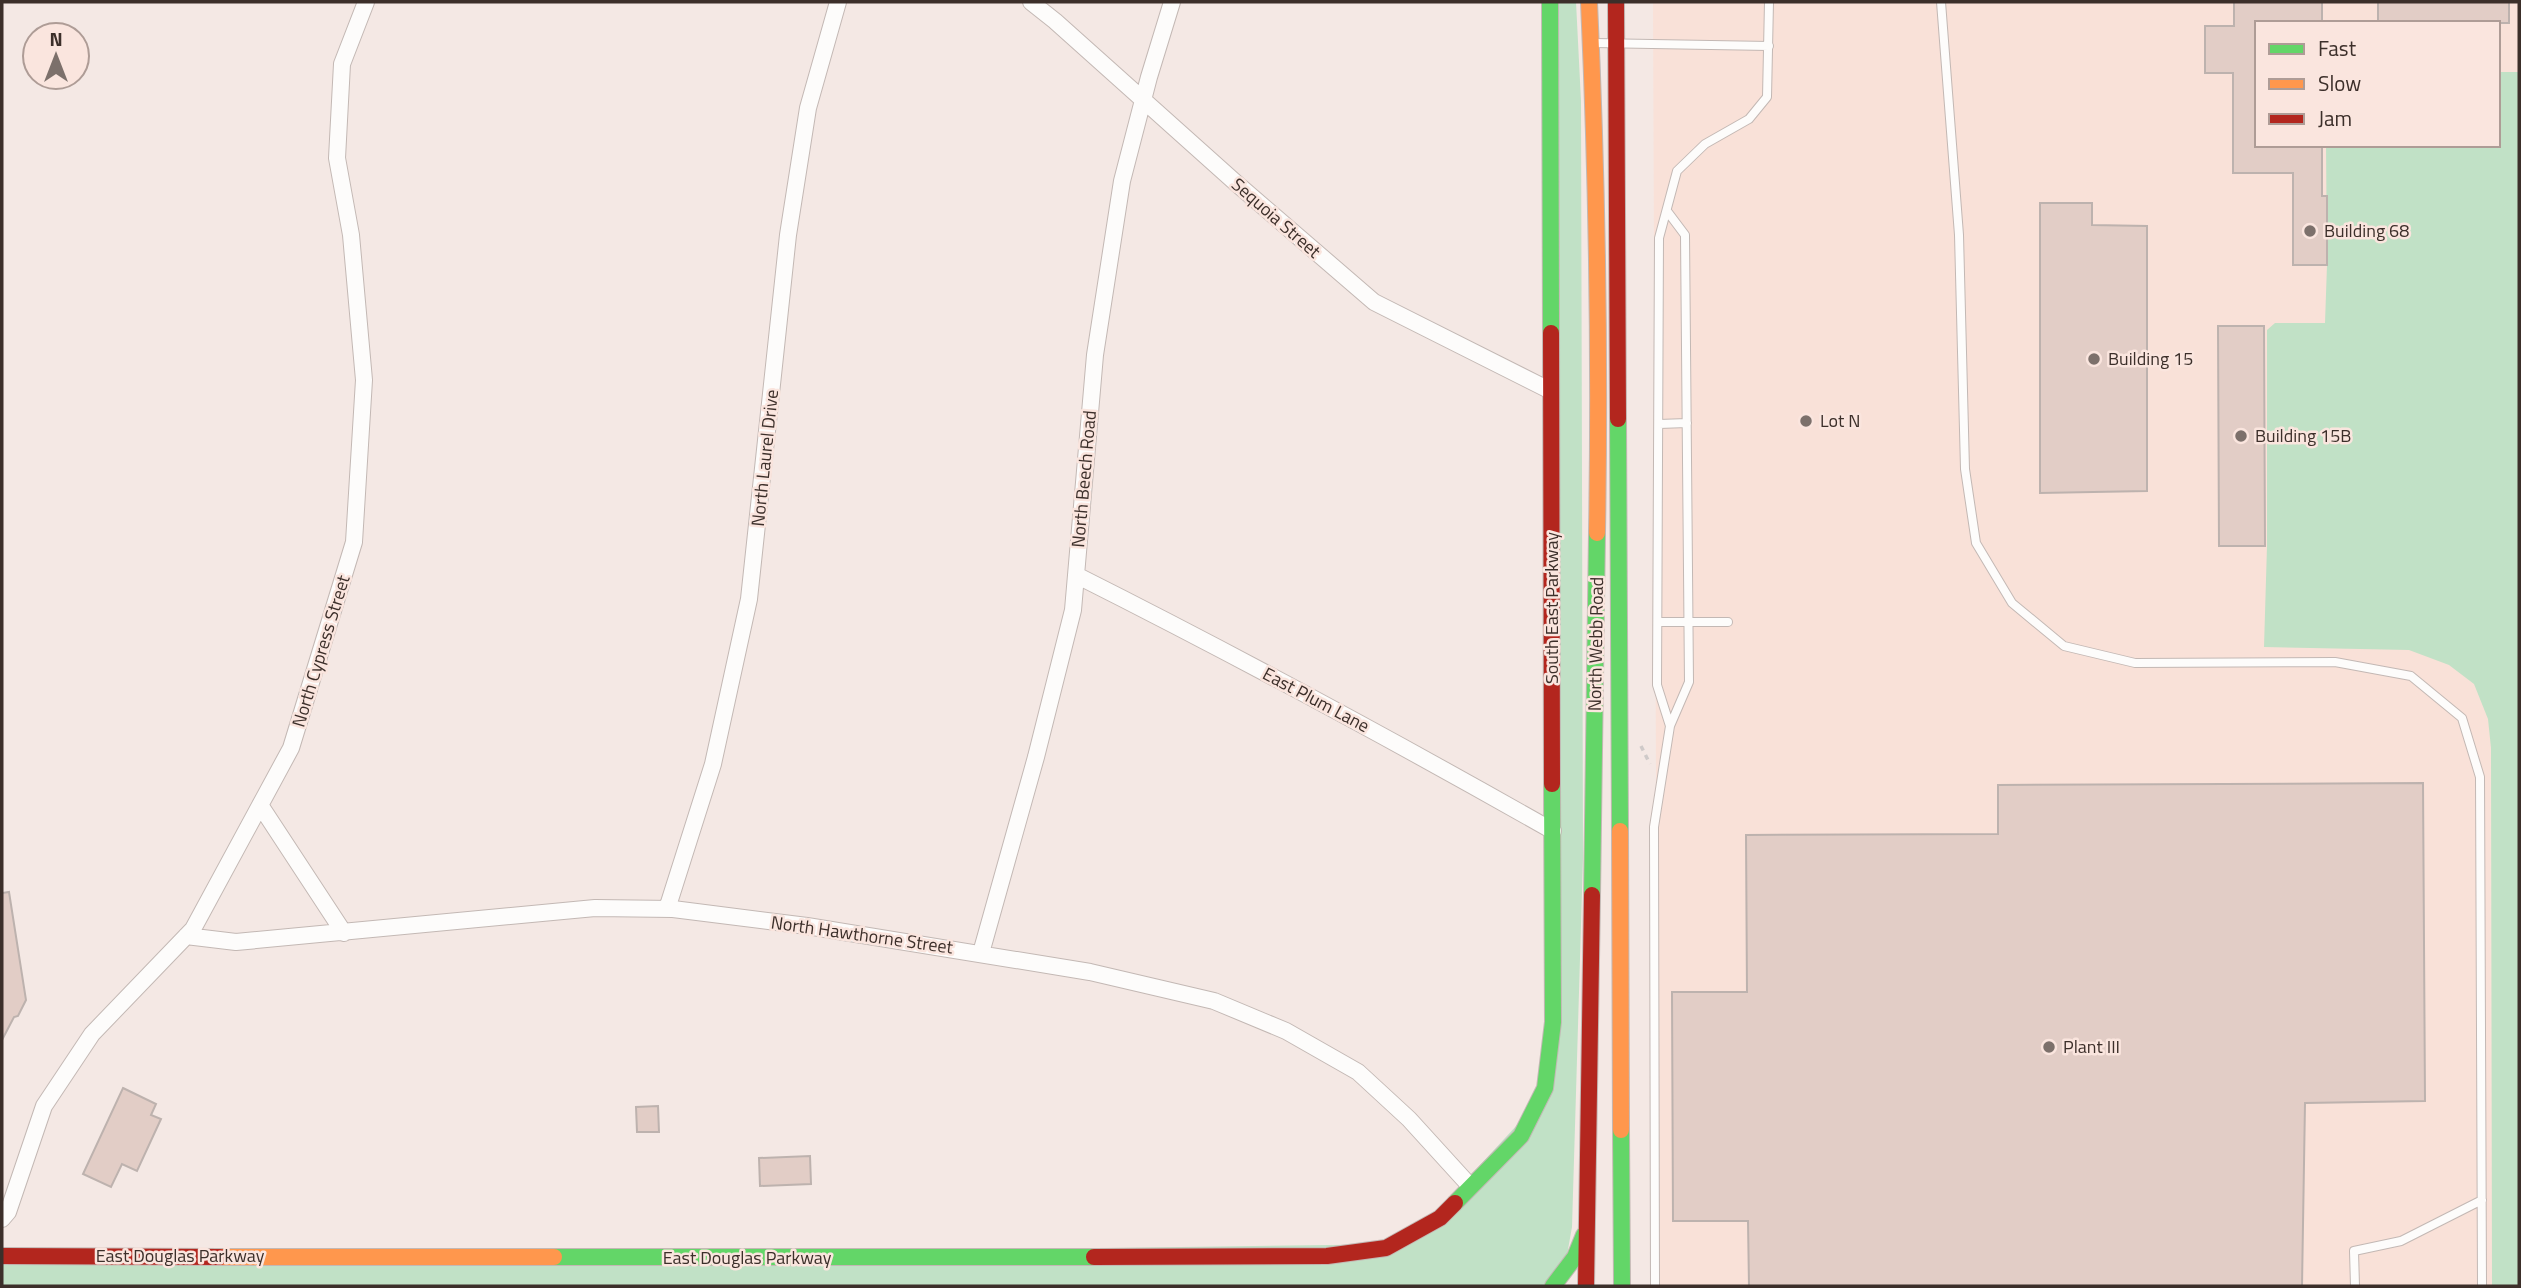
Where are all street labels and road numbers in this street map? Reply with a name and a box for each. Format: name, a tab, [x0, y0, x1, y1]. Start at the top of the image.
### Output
street label: Sequoia Street	[1226, 171, 1327, 265]
street label: North Laurel Drive	[744, 388, 785, 528]
street label: North Beech Road	[1064, 409, 1103, 549]
street label: South East Parkway	[1538, 532, 1565, 684]
street label: North Cypress Street	[285, 571, 357, 730]
street label: North Webb Road	[1581, 577, 1610, 711]
street label: East Plum Lane	[1258, 660, 1374, 739]
street label: North Hawthorne Street	[769, 908, 955, 961]
street label: East Douglas Parkway	[96, 1242, 265, 1269]
street label: East Douglas Parkway	[663, 1244, 832, 1271]

